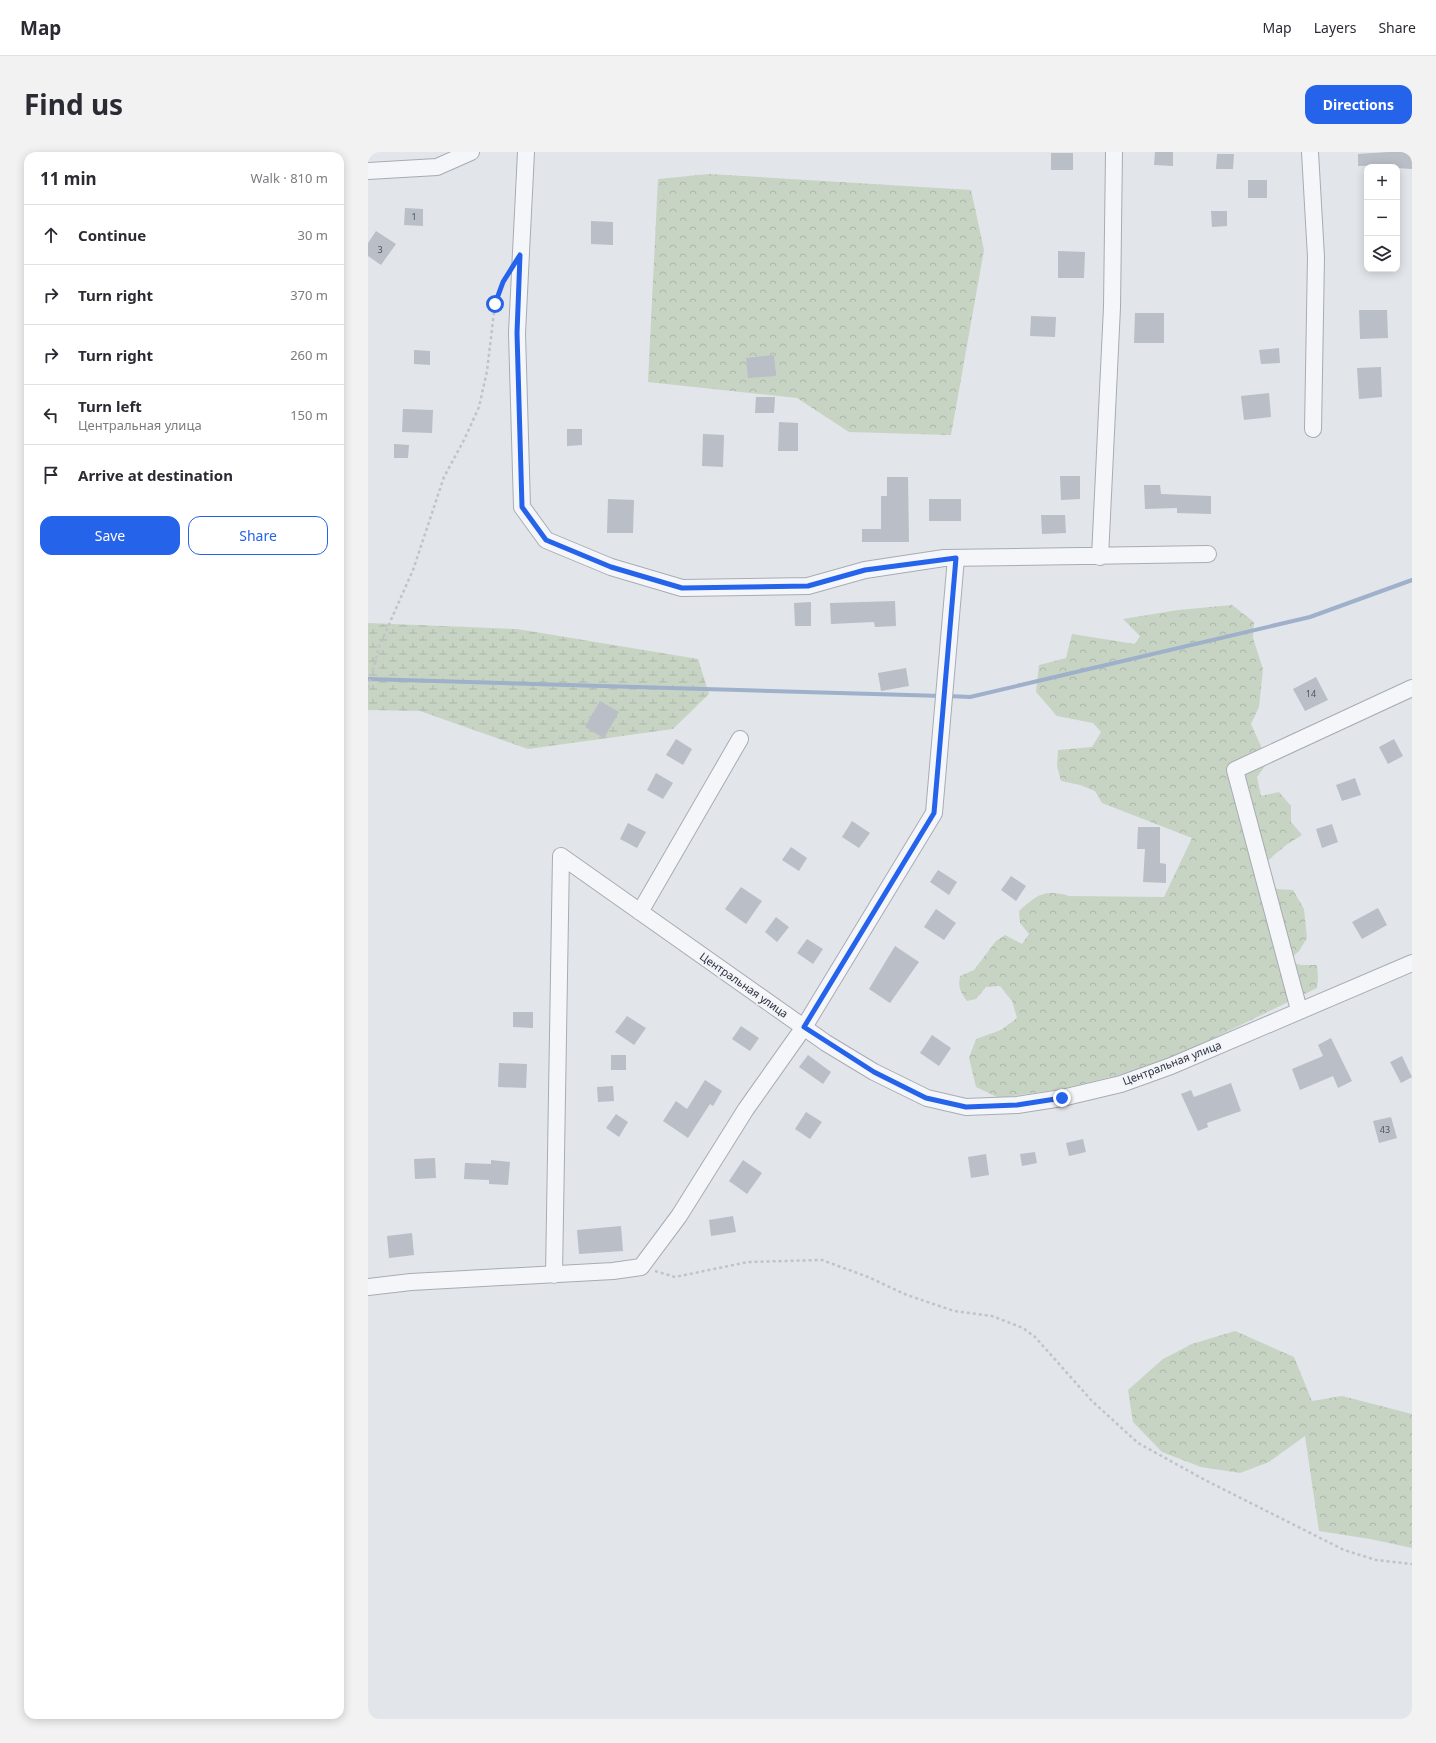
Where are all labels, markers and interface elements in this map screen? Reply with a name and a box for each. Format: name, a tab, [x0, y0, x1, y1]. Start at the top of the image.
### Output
text: Map	[20, 15, 61, 41]
text: Map	[1263, 18, 1292, 37]
text: Layers	[1314, 18, 1356, 37]
text: Share	[1378, 18, 1416, 37]
text: Find us	[24, 85, 123, 123]
button: Directions	[1305, 85, 1412, 124]
map controls	[1364, 164, 1400, 272]
button: +	[1364, 164, 1400, 200]
text: 11 min	[40, 167, 97, 190]
text: Walk · 810 m	[250, 169, 328, 187]
button: −	[1364, 200, 1400, 236]
house number: 1	[411, 210, 417, 223]
icon: ahead	[40, 224, 62, 246]
text: Continue	[78, 225, 146, 245]
text: 30 m	[298, 226, 328, 244]
button: layers	[1364, 236, 1400, 272]
house number: 3	[377, 243, 383, 256]
icon: right	[40, 284, 62, 306]
text: Turn right	[78, 285, 153, 305]
text: 370 m	[290, 286, 328, 304]
route start	[486, 295, 504, 313]
icon: right	[40, 344, 62, 366]
text: Turn right	[78, 345, 153, 365]
text: 260 m	[290, 346, 328, 364]
text: Turn left	[78, 396, 142, 416]
icon: left	[40, 404, 62, 426]
text: 150 m	[290, 406, 328, 424]
text: Центральная улица	[78, 416, 202, 434]
icon: arrive	[40, 464, 62, 486]
text: Arrive at destination	[78, 465, 233, 485]
button: Save	[40, 516, 180, 555]
button: Share	[188, 516, 328, 555]
house number: 14	[1306, 687, 1316, 700]
street label: Центральная улица	[697, 948, 791, 1021]
street label: Центральная улица	[1120, 1037, 1223, 1088]
route end	[1053, 1089, 1071, 1107]
house number: 43	[1380, 1123, 1390, 1136]

